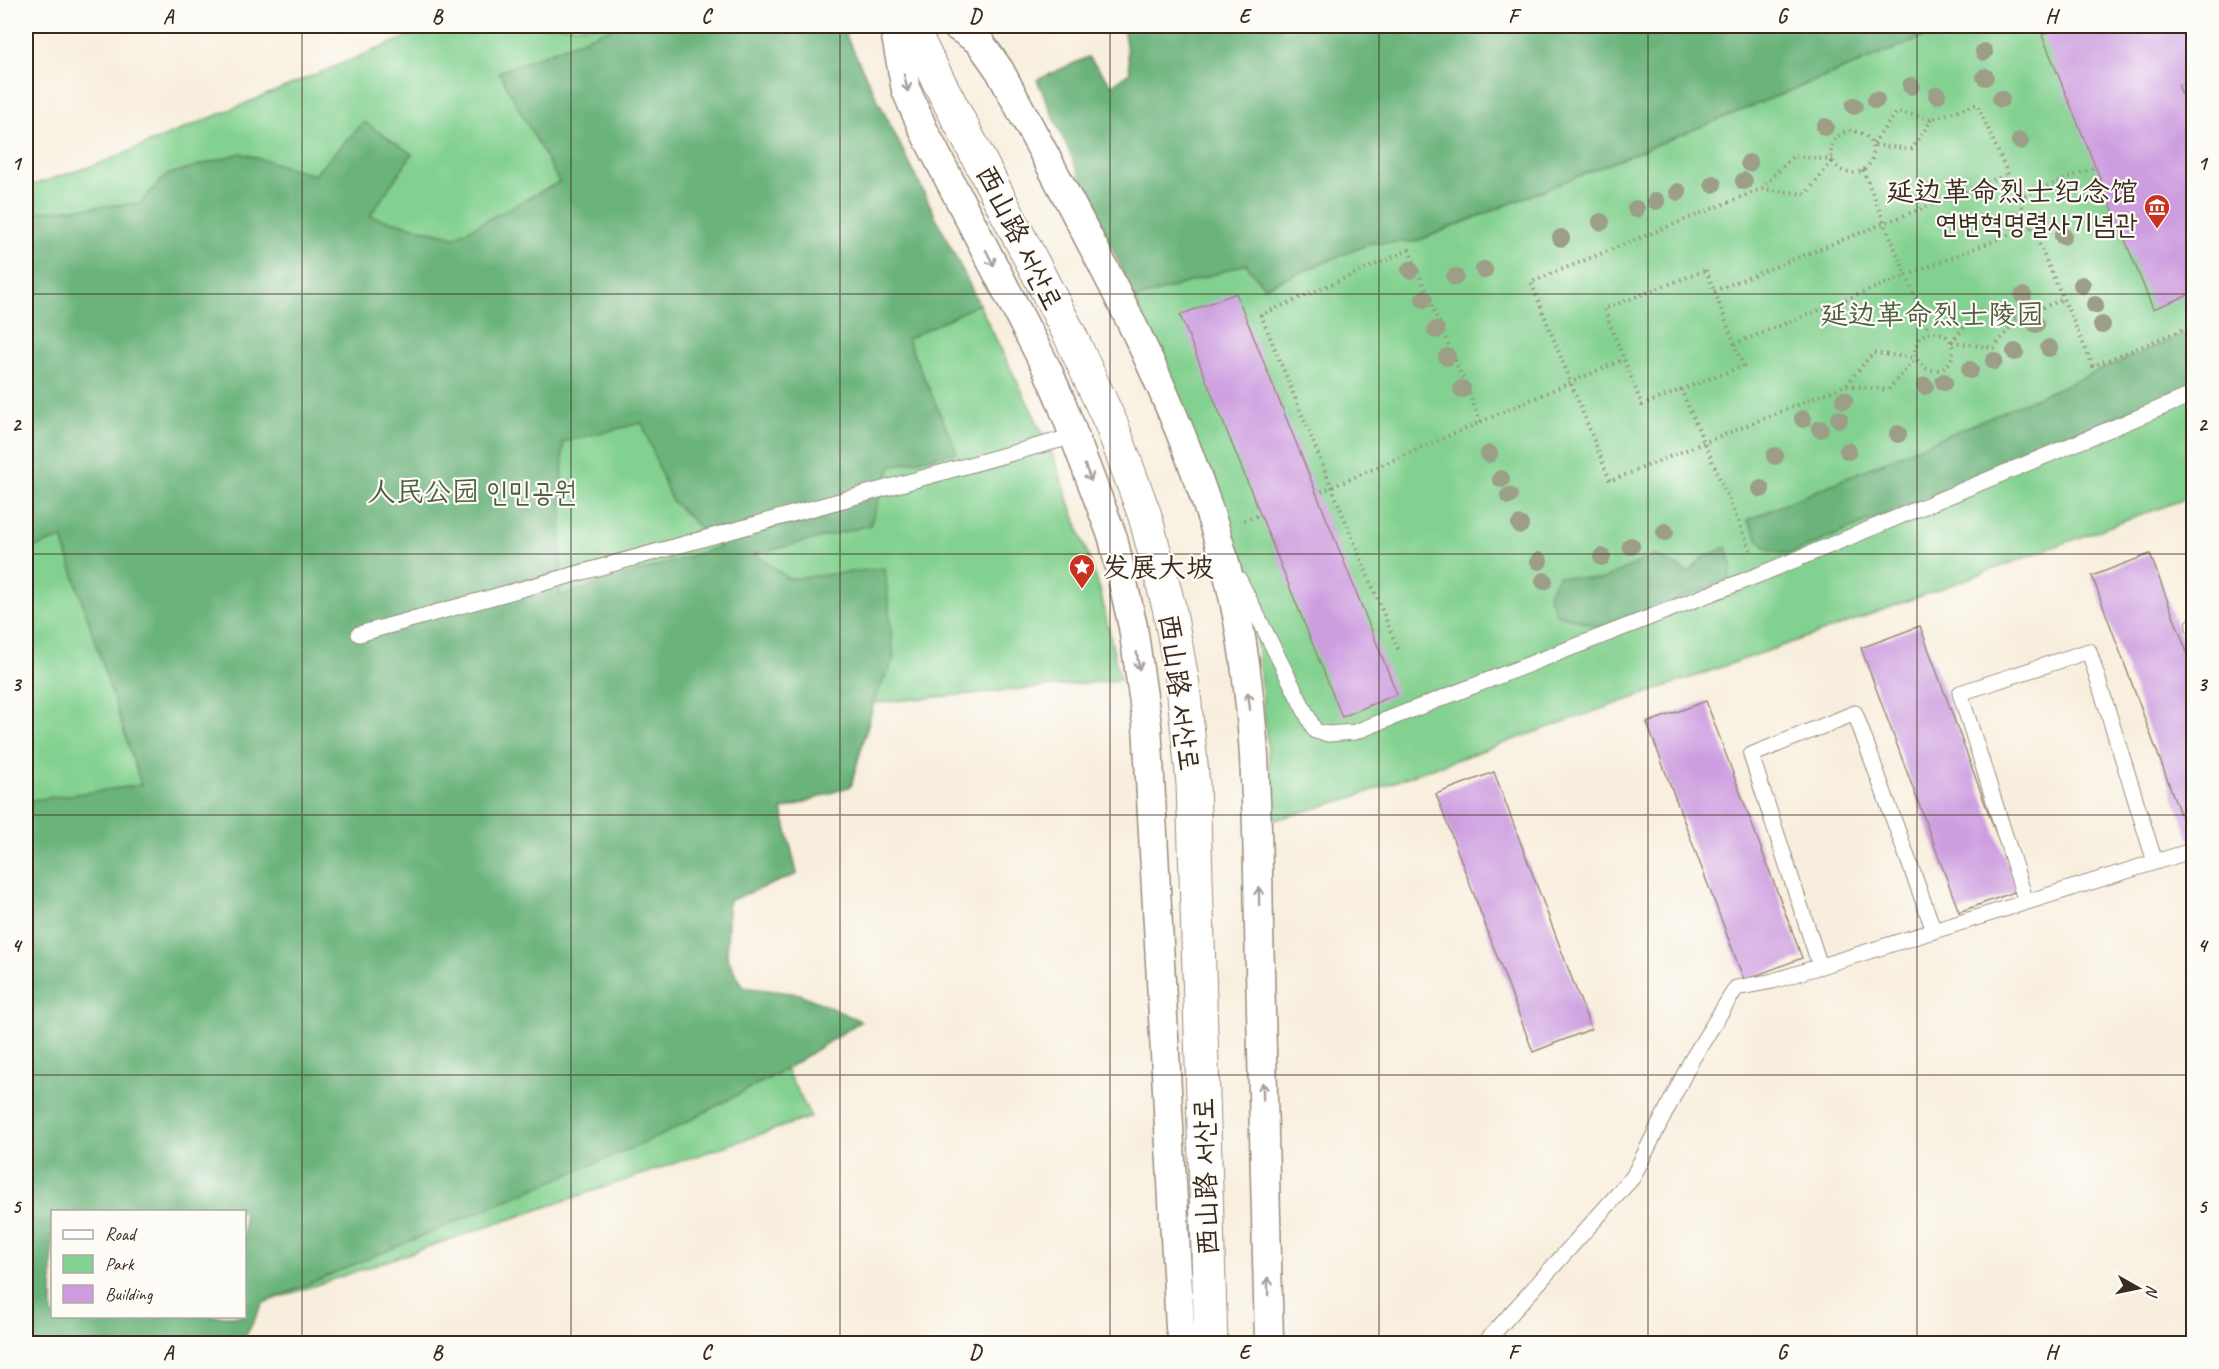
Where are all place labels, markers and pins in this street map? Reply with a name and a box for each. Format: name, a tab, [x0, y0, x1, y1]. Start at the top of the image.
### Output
place label: 延边革命烈士纪念馆 연변혁명렬사기념관	[1886, 174, 2138, 241]
museum icon: 延边革命烈士纪念馆 연변혁명렬사기념관	[2142, 192, 2172, 230]
place label: 发展大坡	[1102, 550, 1214, 585]
place icon: 发展大坡	[1067, 552, 1097, 590]

